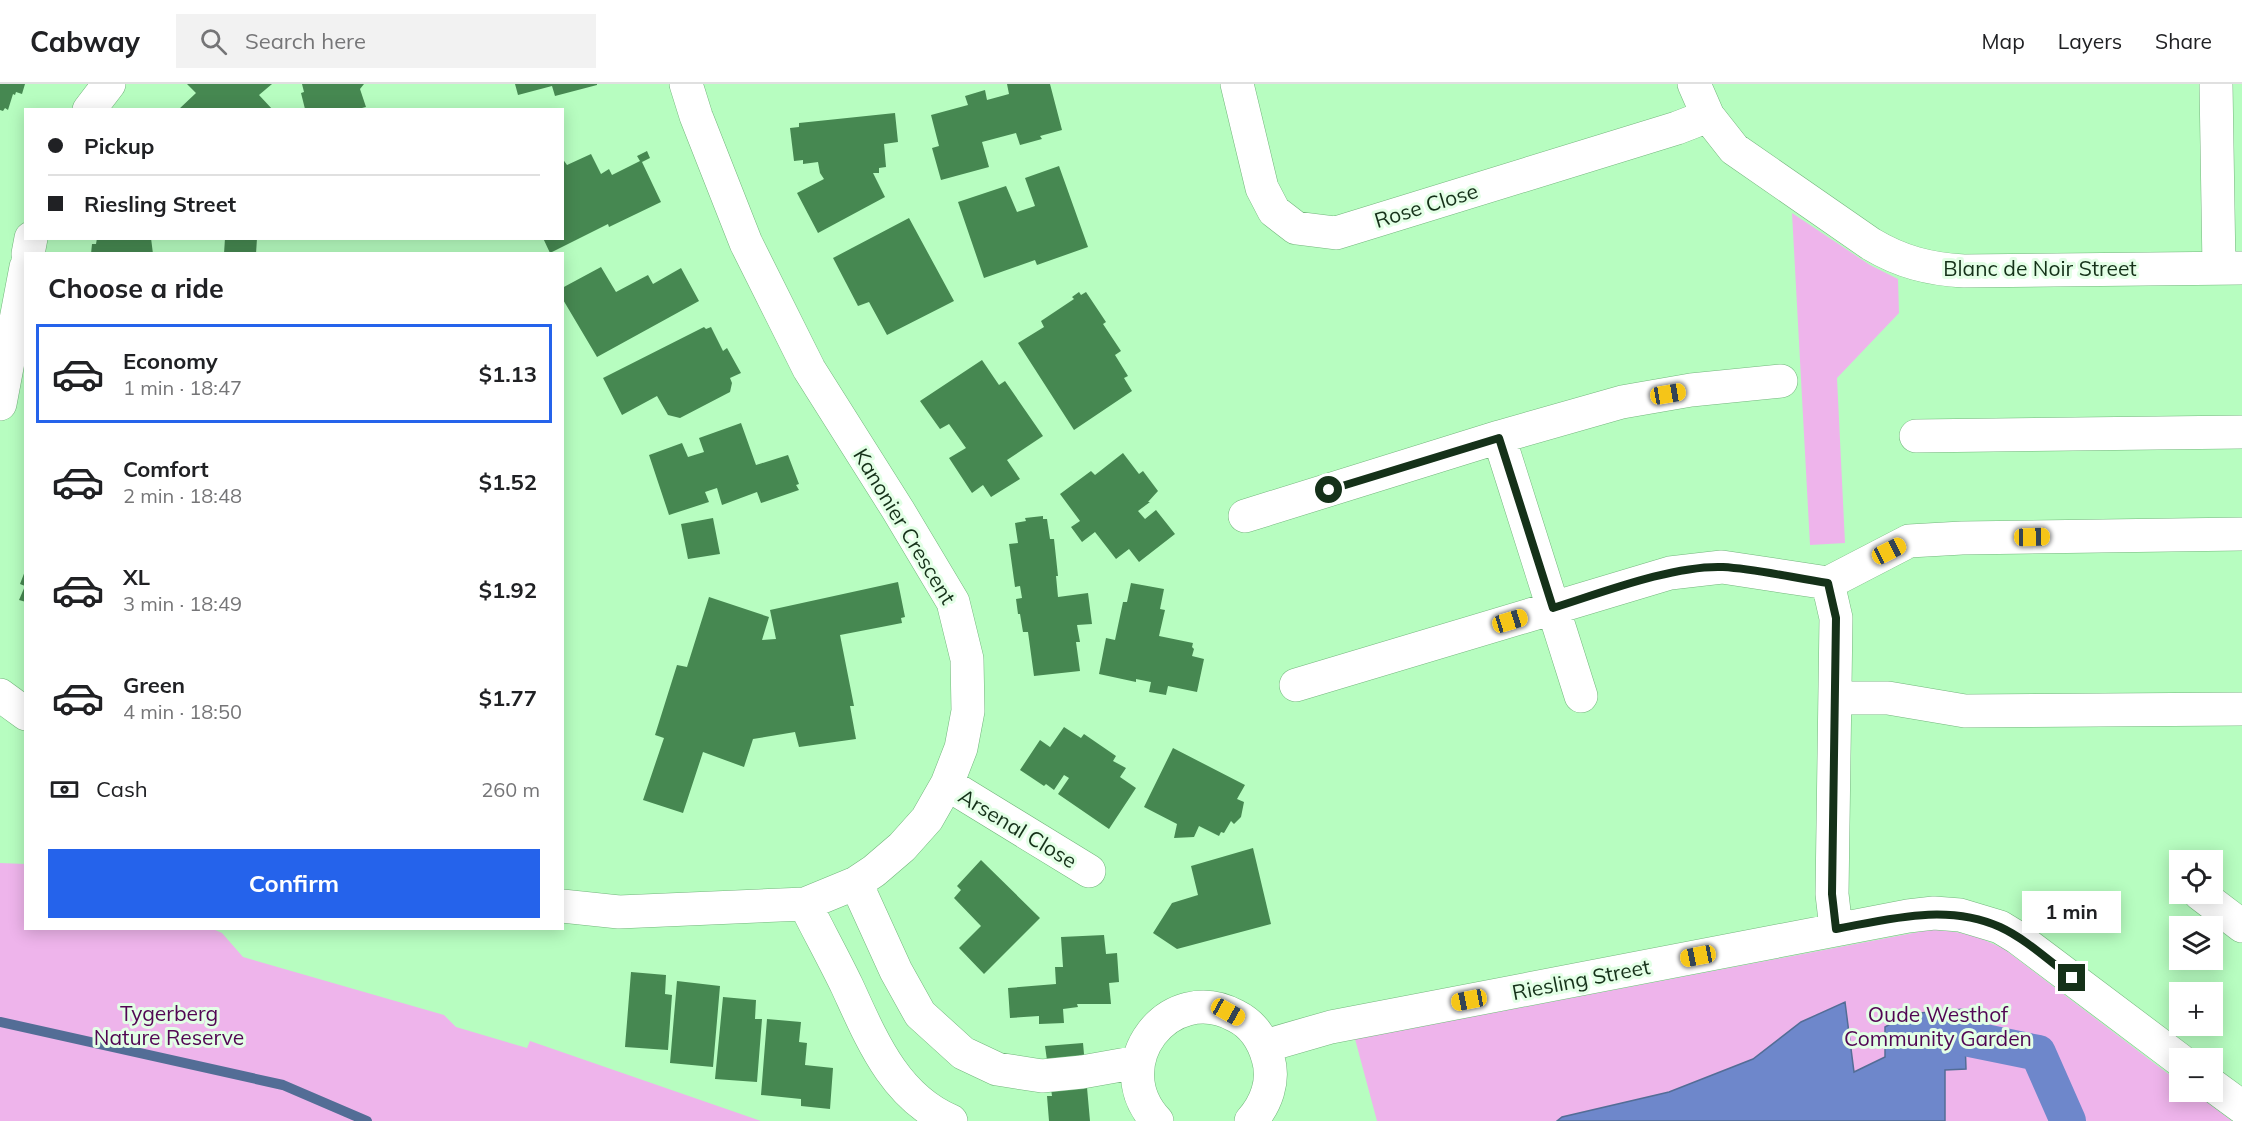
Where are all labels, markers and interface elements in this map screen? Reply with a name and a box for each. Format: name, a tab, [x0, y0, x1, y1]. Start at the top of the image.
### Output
search box	[176, 14, 596, 68]
text: Cabway	[30, 24, 140, 59]
icon: search	[197, 25, 230, 58]
text: Search here	[245, 27, 366, 55]
text: Map	[1982, 28, 2025, 54]
text: Layers	[2058, 28, 2122, 54]
text: Share	[2155, 28, 2212, 54]
text: Pickup	[84, 132, 154, 160]
street label: Rose Close	[1371, 177, 1481, 233]
text: Riesling Street	[84, 190, 236, 218]
street label: Blanc de Noir Street	[1943, 255, 2137, 281]
text: Choose a ride	[48, 271, 224, 305]
icon: car	[51, 347, 105, 401]
text: Economy	[123, 347, 218, 375]
text: $1.13	[479, 360, 537, 388]
text: 1 min · 18:47	[123, 375, 242, 400]
car	[1649, 382, 1687, 406]
street label: Kanonier Crescent	[848, 443, 962, 609]
icon: car	[51, 455, 105, 509]
text: Comfort	[123, 455, 209, 483]
text: $1.52	[479, 468, 537, 496]
route start	[1315, 476, 1342, 503]
text: 2 min · 18:48	[123, 483, 242, 508]
car	[2014, 528, 2050, 546]
car	[1869, 535, 1909, 567]
icon: car	[51, 563, 105, 617]
text: XL	[123, 563, 150, 591]
text: $1.92	[479, 576, 537, 604]
text: 3 min · 18:49	[123, 591, 242, 616]
car	[1490, 607, 1530, 635]
icon: car	[51, 671, 105, 725]
text: Green	[123, 671, 185, 699]
text: $1.77	[479, 684, 537, 712]
text: 4 min · 18:50	[123, 699, 242, 724]
icon: cash	[48, 773, 81, 806]
text: Cash	[96, 775, 148, 803]
text: 260 m	[481, 777, 540, 802]
street label: Arsenal Close	[954, 783, 1082, 873]
button: Confirm	[48, 849, 540, 918]
map controls	[2169, 850, 2223, 1102]
button: locate	[2169, 850, 2223, 904]
callout: 1 min	[2022, 891, 2122, 933]
text: 1 min	[2045, 899, 2098, 924]
button: layers	[2169, 916, 2223, 970]
car	[1679, 944, 1717, 968]
street label: Riesling Street	[1510, 953, 1652, 1005]
route end	[2058, 964, 2085, 991]
button: +	[2169, 982, 2223, 1036]
car	[1450, 988, 1488, 1012]
car	[1208, 995, 1248, 1029]
park label: Tygerberg Nature Reserve	[94, 1000, 244, 1050]
park label: Oude Westhof Community Garden	[1844, 1001, 2032, 1051]
button: −	[2169, 1048, 2223, 1102]

